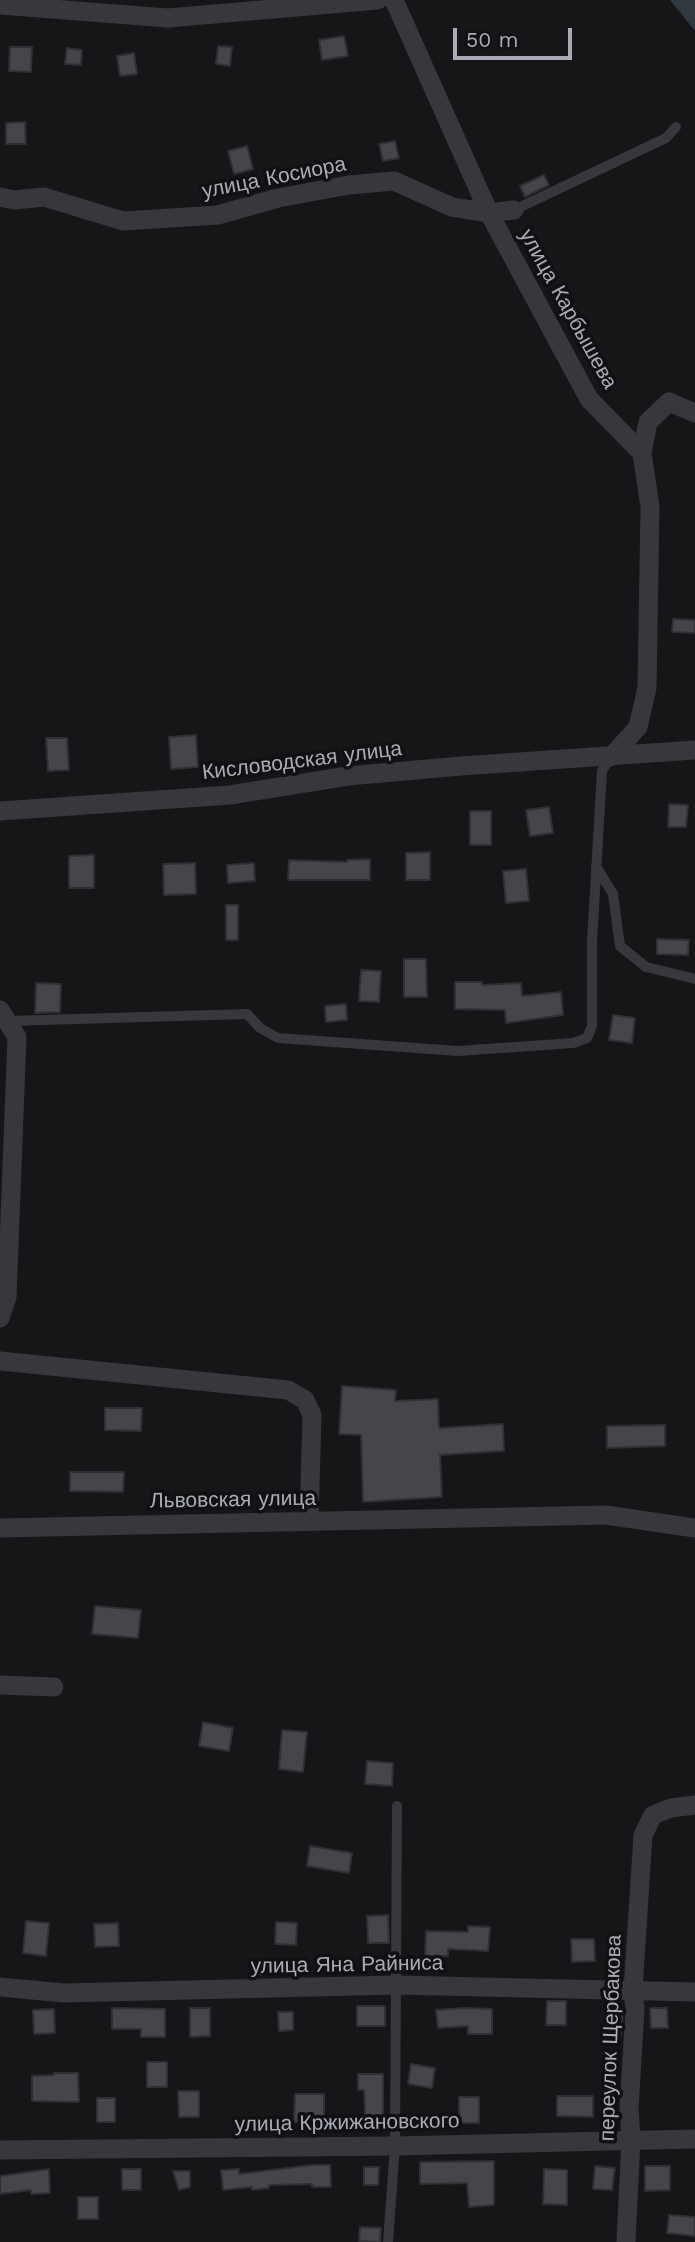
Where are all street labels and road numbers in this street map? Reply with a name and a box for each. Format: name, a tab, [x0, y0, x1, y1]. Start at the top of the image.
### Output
street label: улица Косиора	[200, 152, 348, 204]
street label: улица Карбышева	[514, 225, 622, 393]
street label: Кисловодская улица	[201, 736, 403, 786]
street label: Львовская улица	[150, 1486, 316, 1514]
street label: переулок Щербакова	[595, 1934, 627, 2142]
street label: улица Яна Райниса	[250, 1951, 444, 1979]
street label: улица Кржижановского	[234, 2108, 460, 2138]

